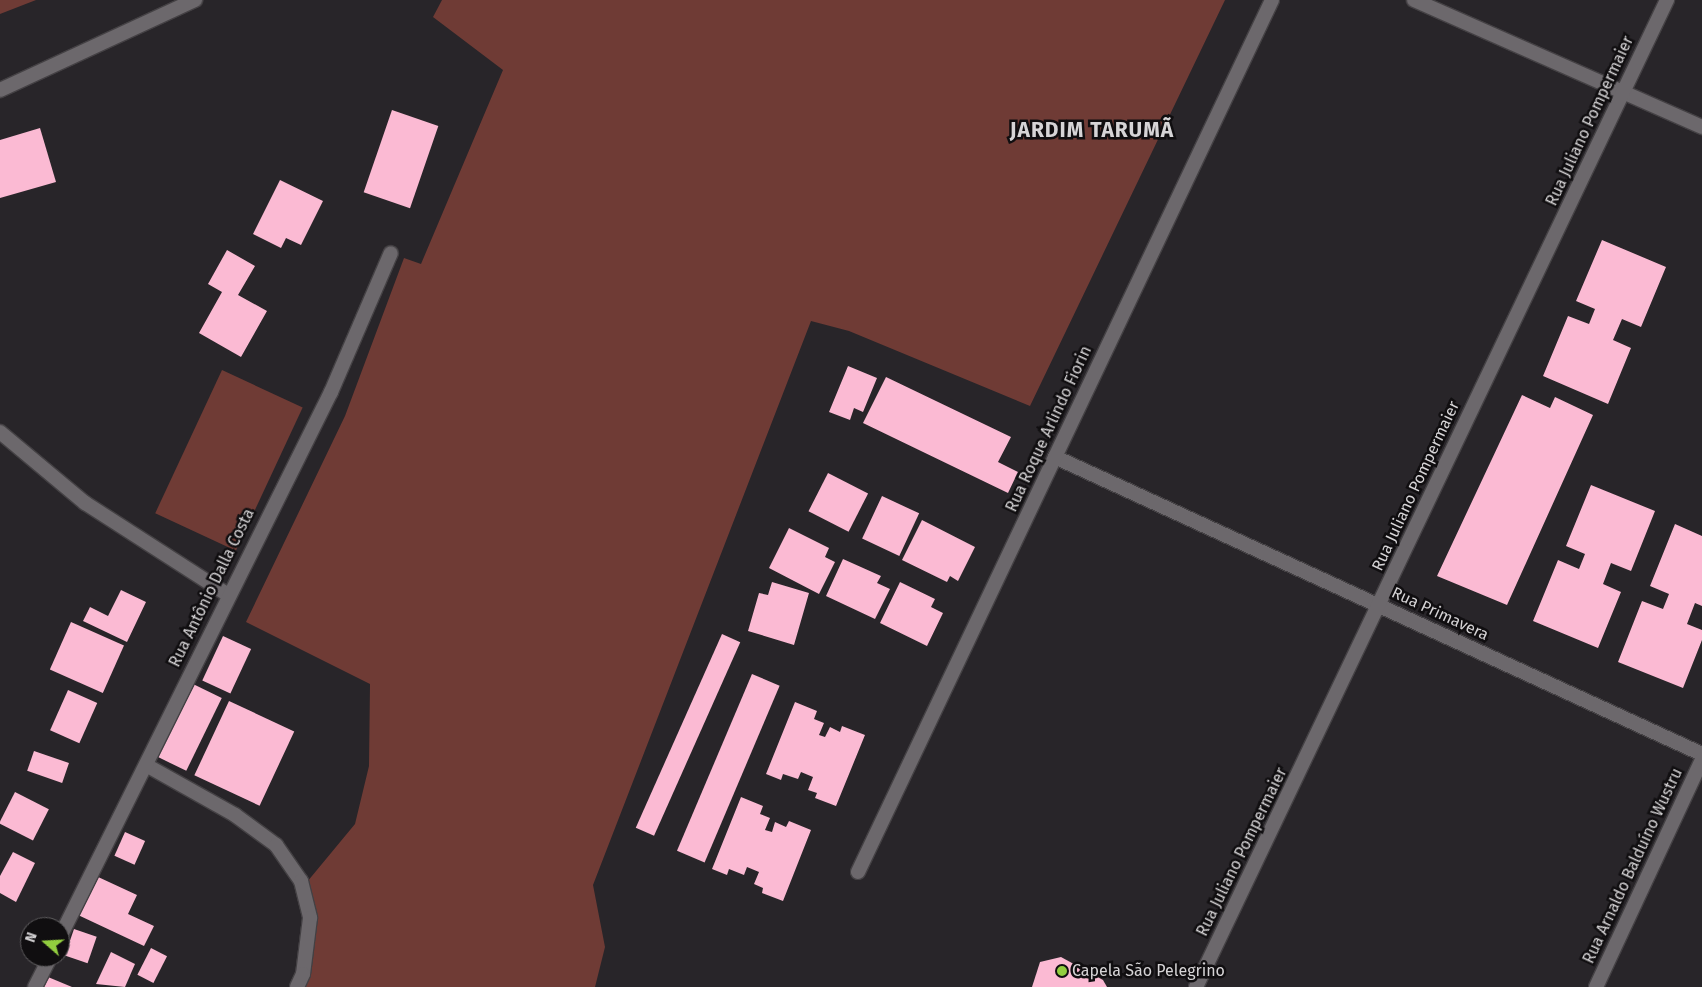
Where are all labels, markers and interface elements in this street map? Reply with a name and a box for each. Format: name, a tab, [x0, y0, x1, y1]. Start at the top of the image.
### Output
street label: Rua Juliano Pompermaier	[1542, 33, 1638, 209]
district label: JARDIM TARUMÃ	[1008, 117, 1176, 143]
street label: Rua Roque Arlindo Fiorin	[1002, 343, 1096, 515]
street label: Rua Juliano Pompermaier	[1368, 398, 1464, 574]
street label: Rua Antônio Dalla Costa	[165, 506, 259, 670]
street label: Rua Primavera	[1389, 583, 1491, 645]
street label: Rua Juliano Pompermaier	[1193, 765, 1291, 939]
street label: Rua Arnaldo Balduíno Wustru	[1579, 765, 1687, 967]
north arrow	[20, 917, 70, 967]
text: N	[22, 930, 41, 944]
place label: Capela São Pelegrino	[1072, 961, 1225, 981]
marker: Capela São Pelegrino	[1056, 965, 1068, 977]

